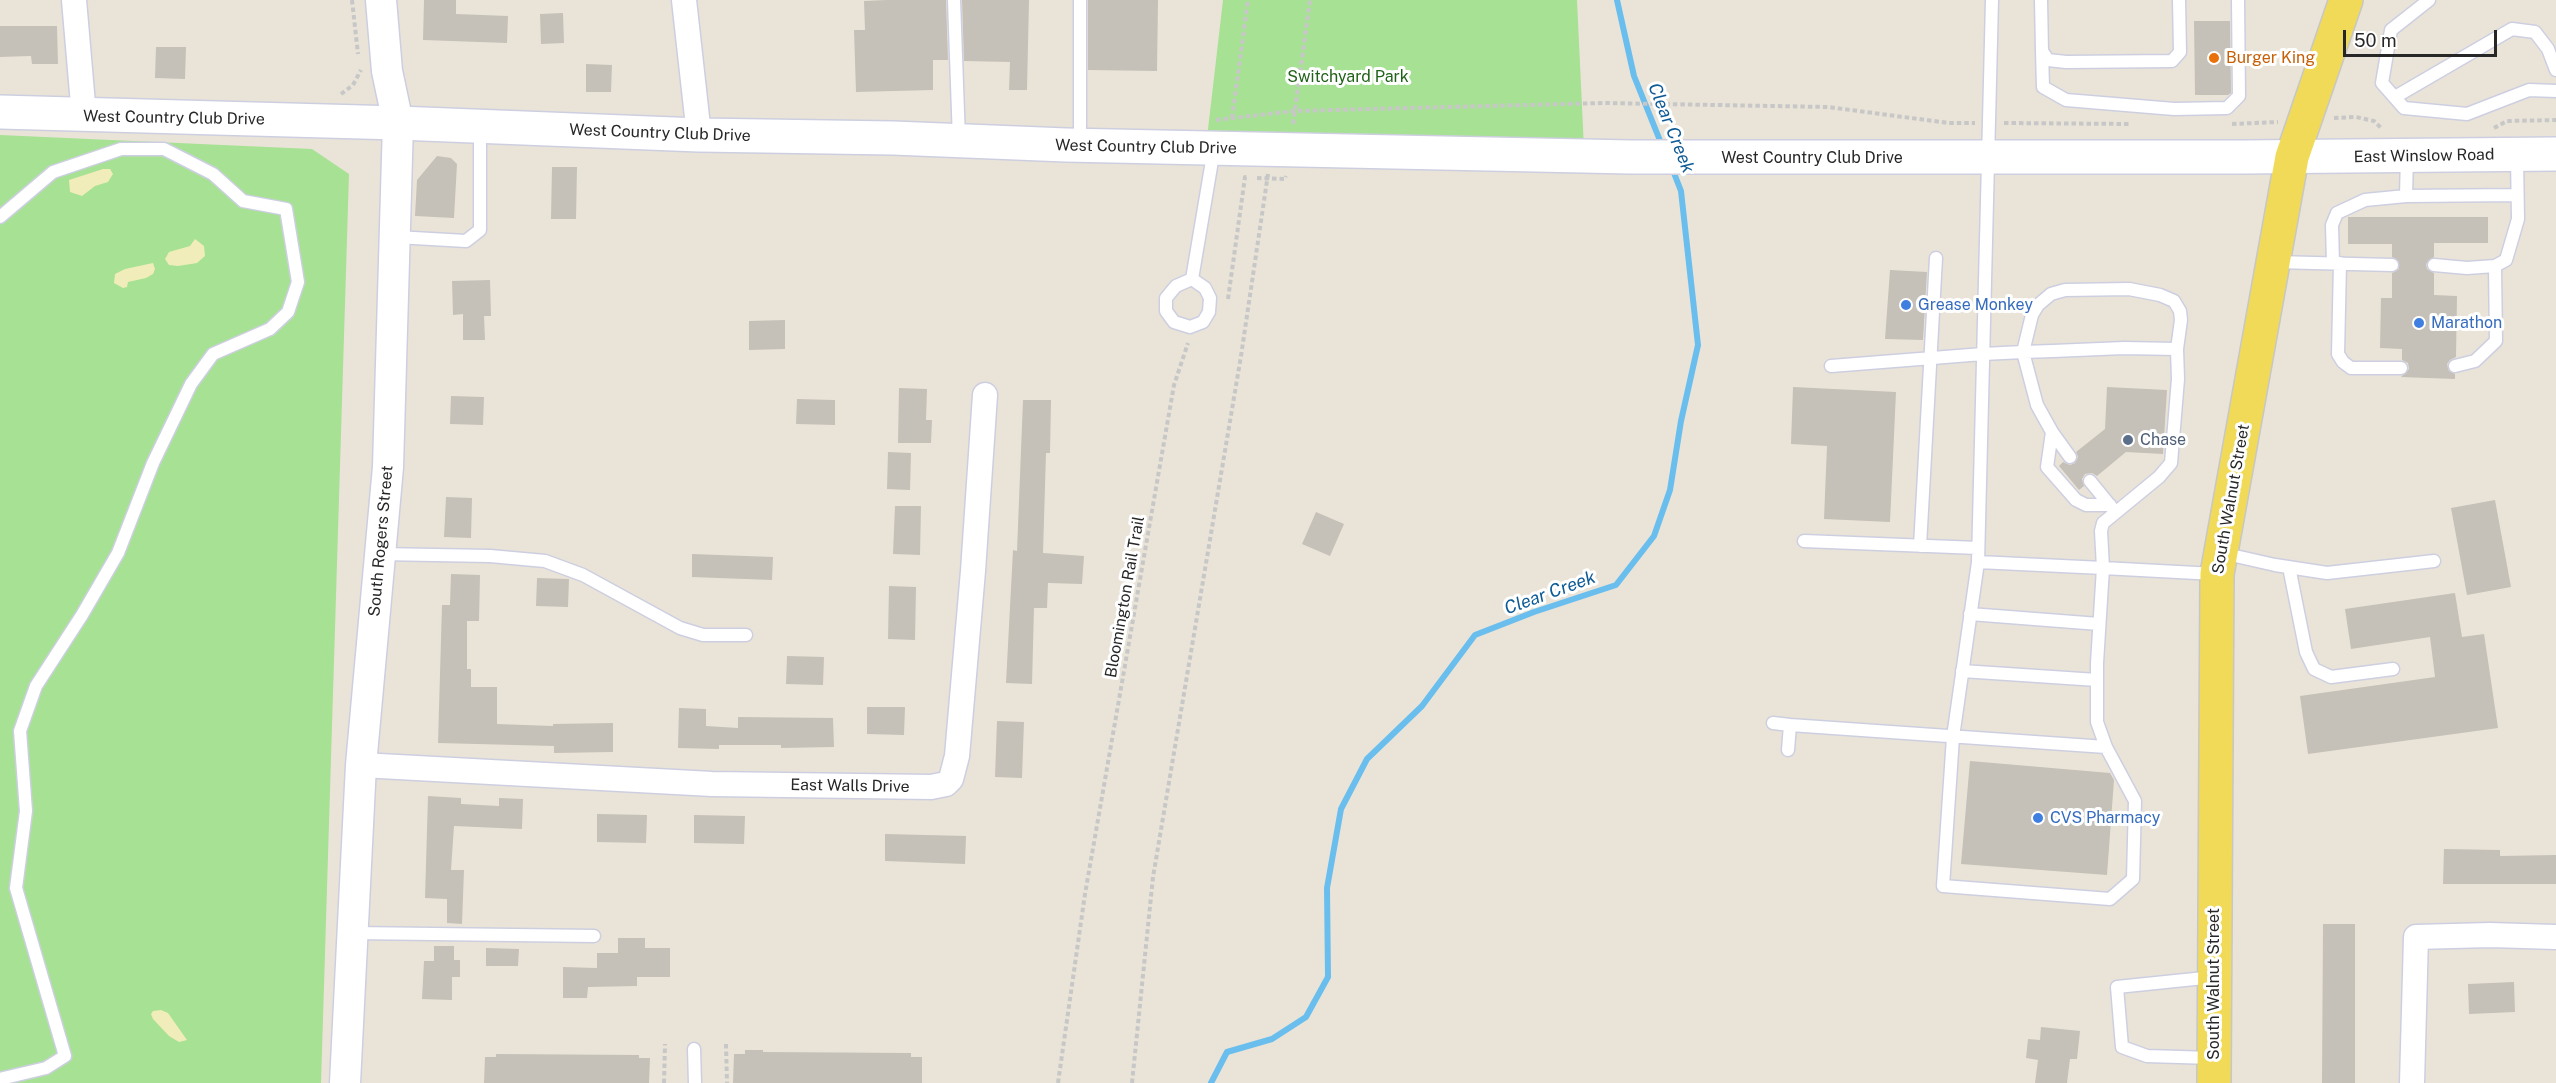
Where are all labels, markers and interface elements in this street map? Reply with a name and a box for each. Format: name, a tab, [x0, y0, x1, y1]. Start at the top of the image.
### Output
scale bar	[2346, 18, 2500, 56]
text: 50 m	[2354, 30, 2397, 51]
place label: Burger King	[2226, 48, 2315, 68]
marker: Burger King	[2207, 51, 2221, 65]
park label: Switchyard Park	[1287, 67, 1409, 87]
water label: Clear Creek	[1643, 80, 1699, 176]
street label: West Country Club Drive	[83, 107, 265, 129]
street label: West Country Club Drive	[569, 120, 751, 146]
street label: West Country Club Drive	[1055, 136, 1237, 158]
street label: East Winslow Road	[2353, 145, 2495, 167]
street label: West Country Club Drive	[1721, 148, 1903, 168]
place label: Grease Monkey	[1918, 295, 2033, 315]
marker: Grease Monkey	[1899, 298, 1913, 312]
place label: Marathon	[2431, 313, 2502, 333]
marker: Marathon	[2412, 316, 2426, 330]
street label: South Walnut Street	[2208, 423, 2254, 575]
place label: Chase	[2140, 430, 2186, 450]
marker: Chase	[2121, 433, 2135, 447]
street label: South Rogers Street	[365, 465, 397, 617]
street label: Bloomington Rail Trail	[1101, 515, 1149, 679]
water label: Clear Creek	[1502, 567, 1598, 619]
street label: East Walls Drive	[790, 775, 910, 797]
place label: CVS Pharmacy	[2050, 808, 2160, 828]
marker: CVS Pharmacy	[2031, 811, 2045, 825]
street label: South Walnut Street	[2204, 908, 2224, 1060]

